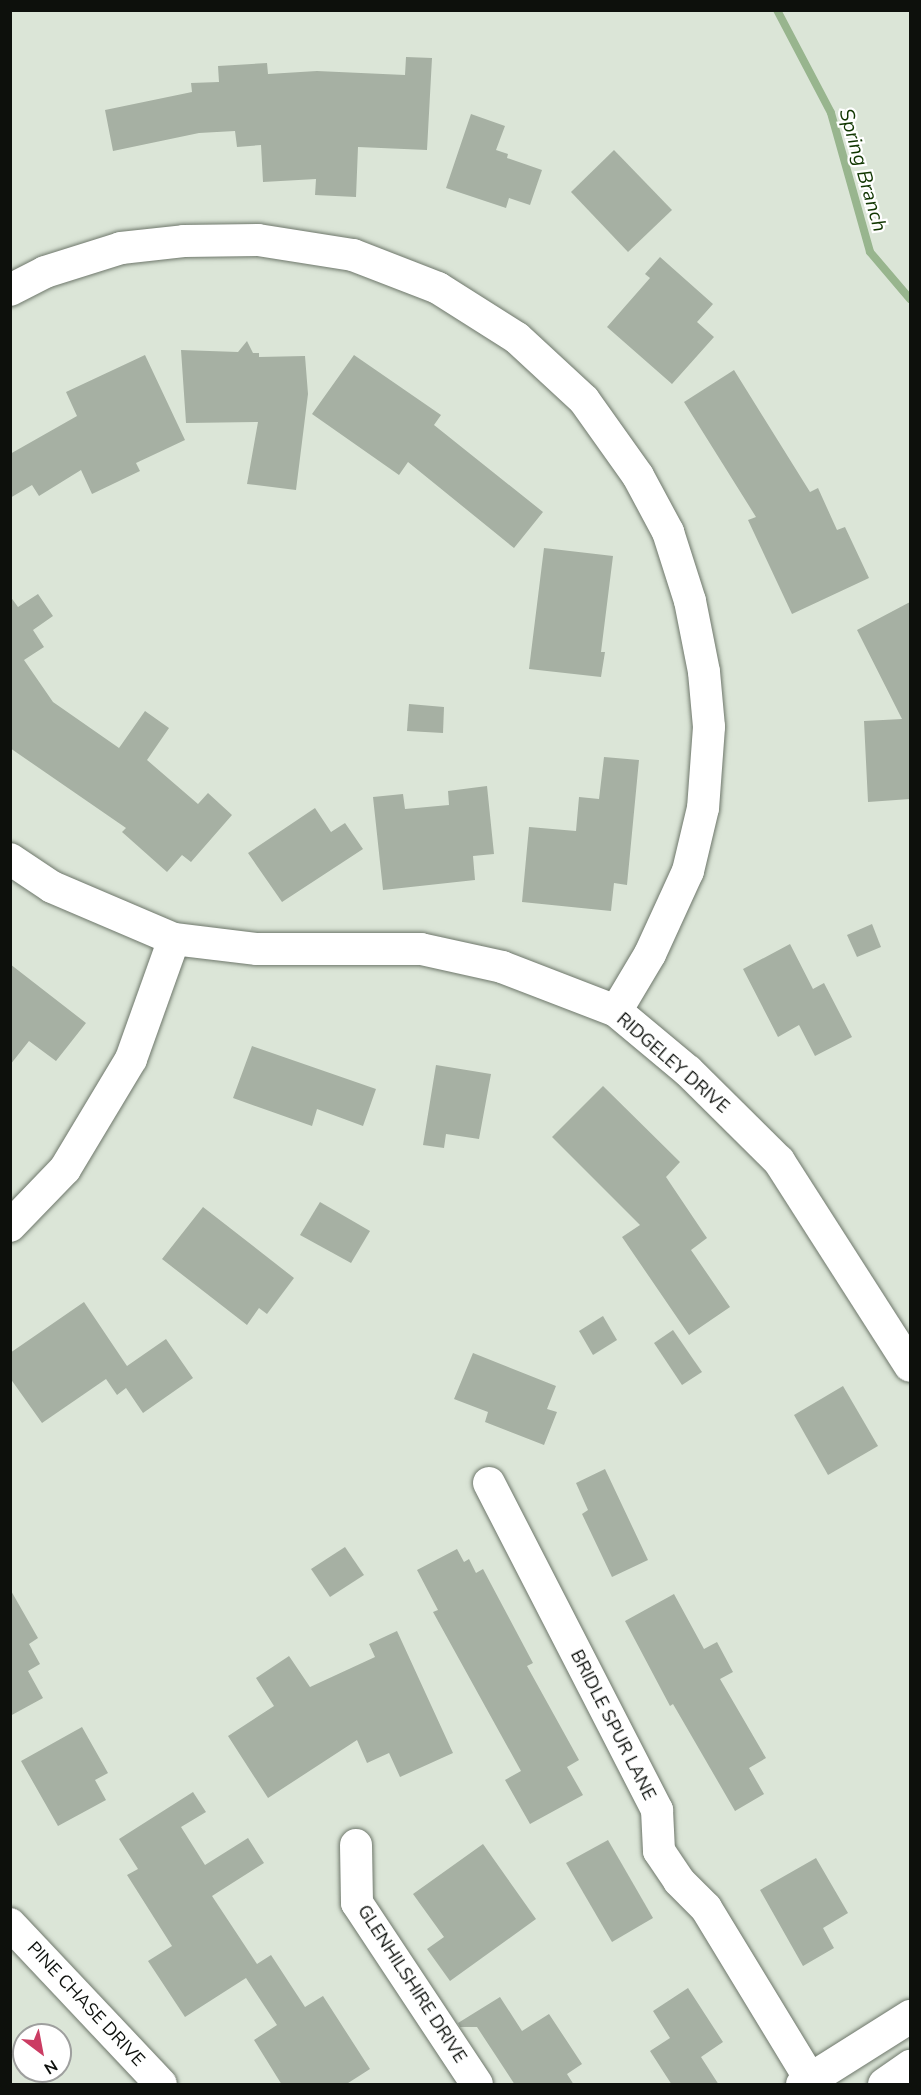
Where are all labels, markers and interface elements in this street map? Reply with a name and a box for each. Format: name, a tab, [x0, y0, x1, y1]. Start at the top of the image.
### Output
water label: Spring Branch	[834, 106, 892, 234]
street label: RIDGELEY DRIVE	[612, 1008, 734, 1118]
street label: BRIDLE SPUR LANE	[566, 1646, 660, 1804]
street label: GLENHILSHIRE DRIVE	[353, 1901, 471, 2067]
street label: PINE CHASE DRIVE	[23, 1937, 149, 2071]
north arrow	[12, 2023, 72, 2083]

